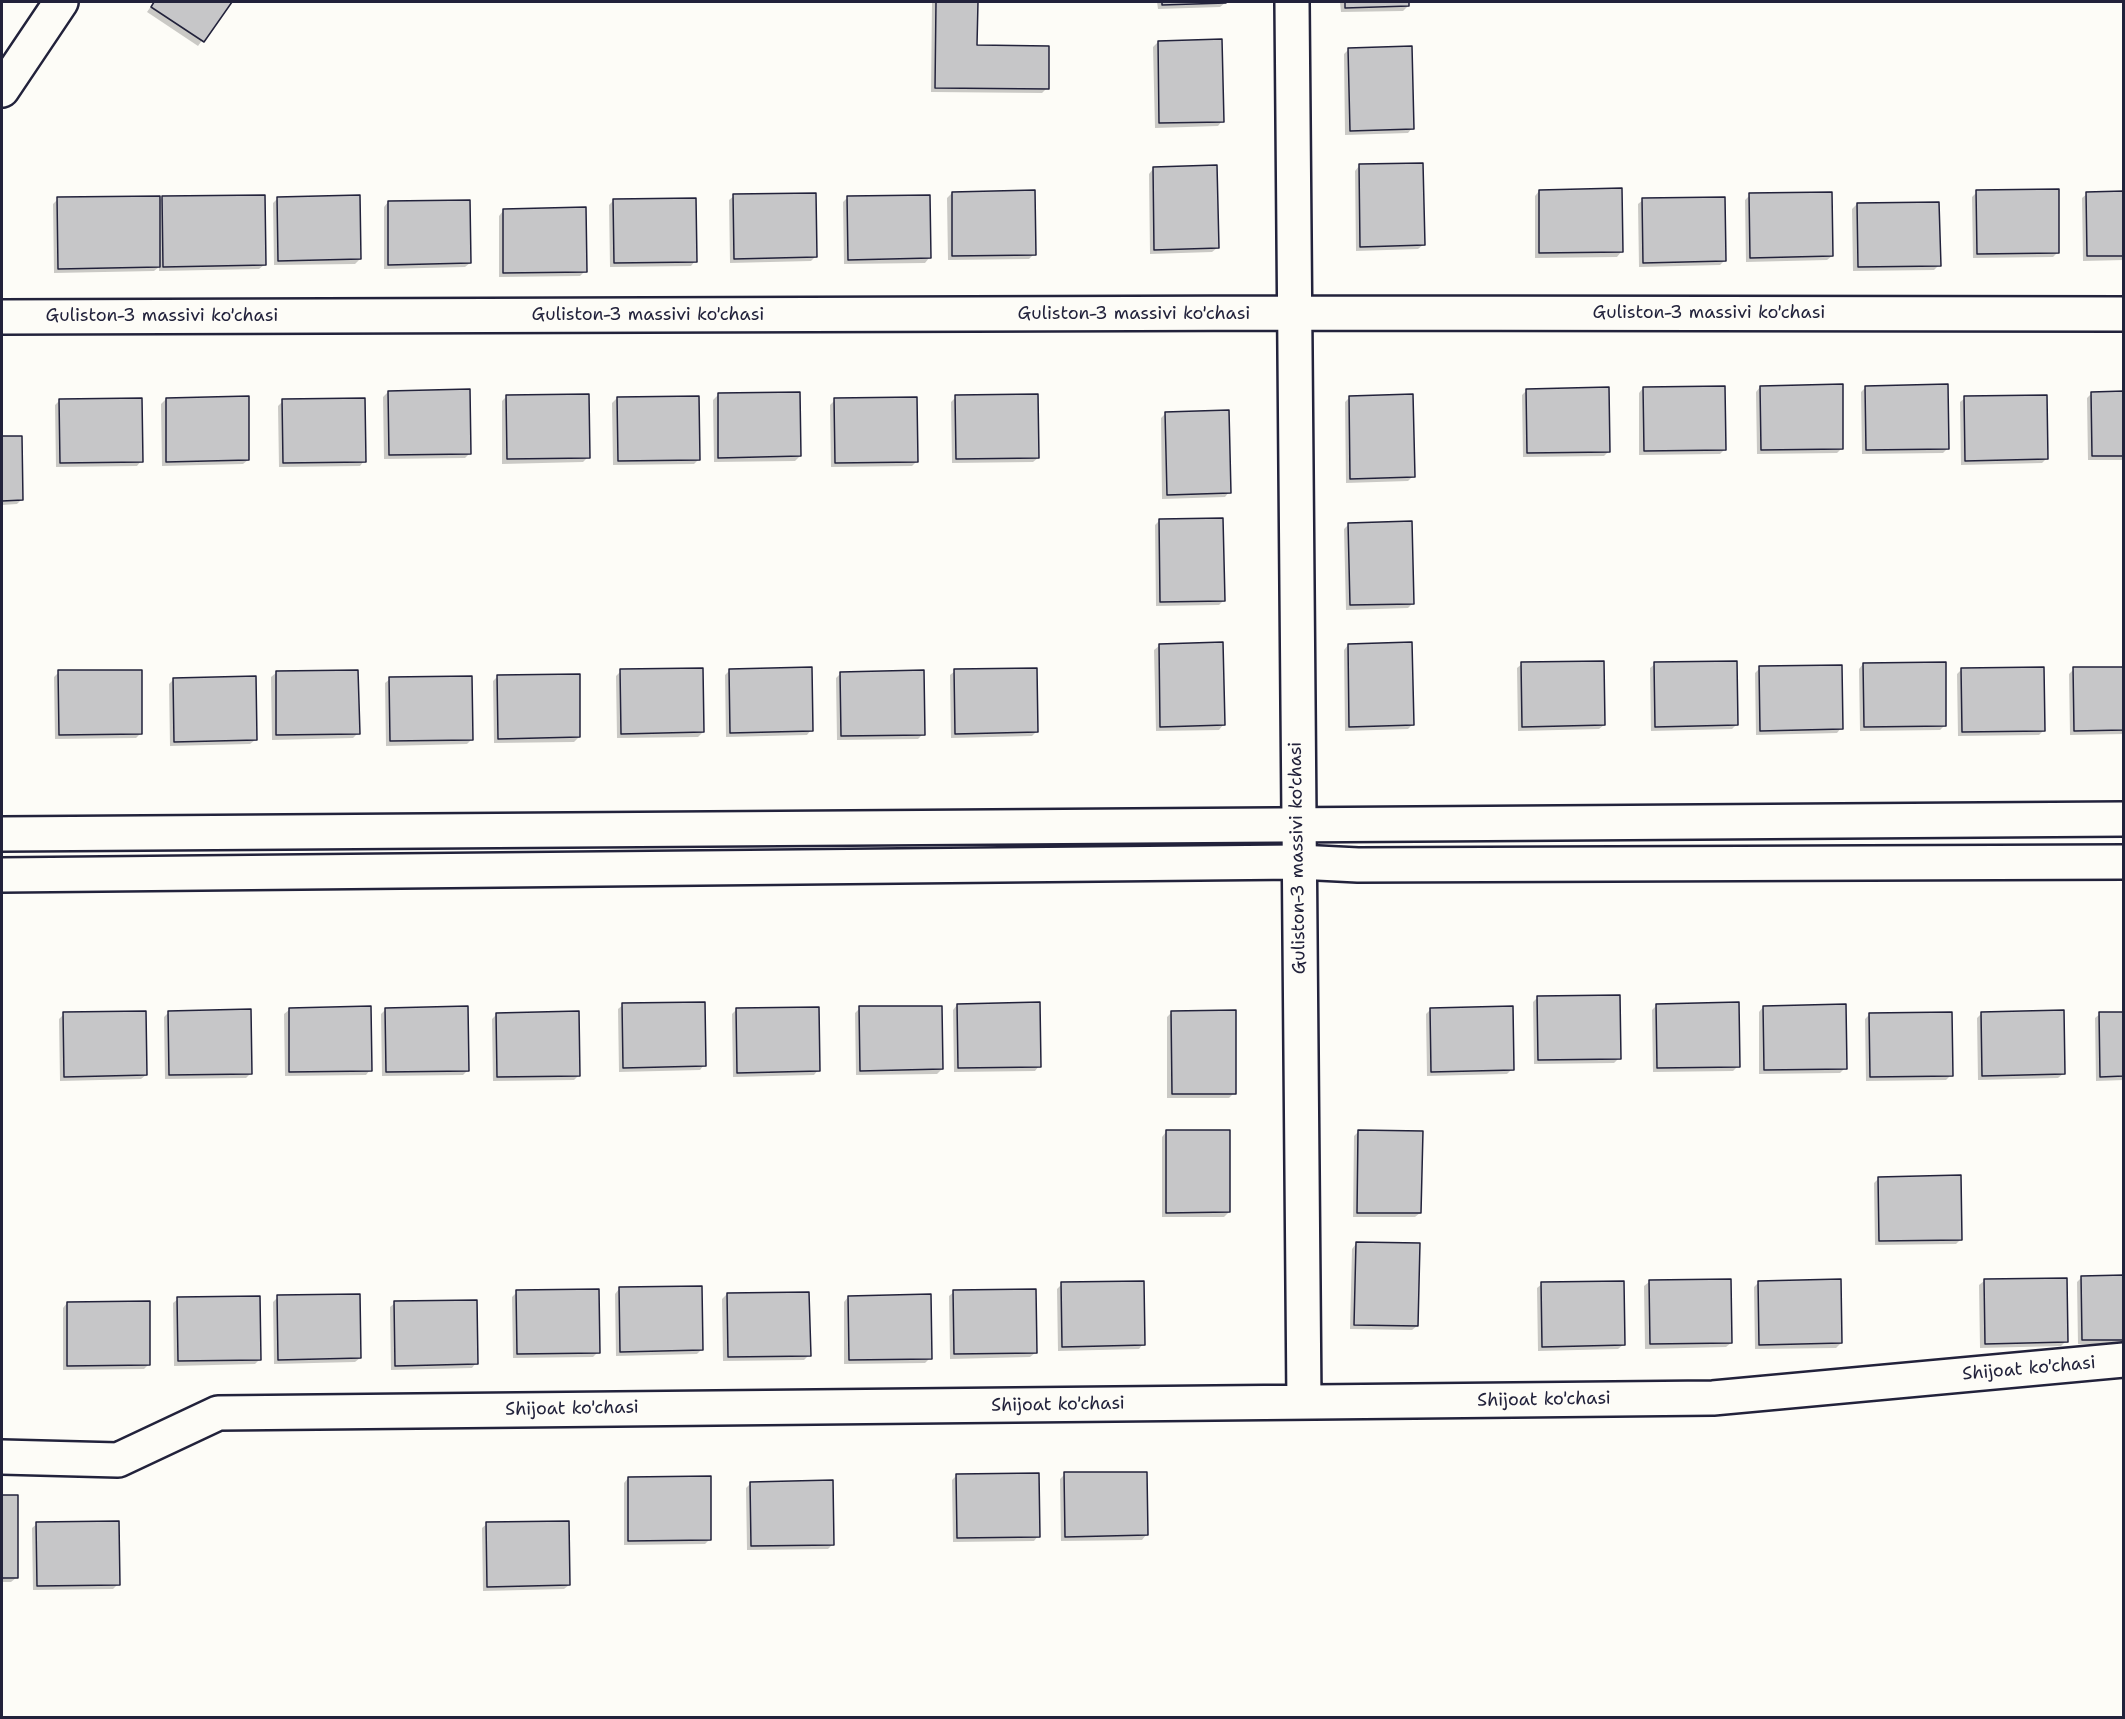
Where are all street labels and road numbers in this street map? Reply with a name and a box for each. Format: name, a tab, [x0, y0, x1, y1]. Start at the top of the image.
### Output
street label: Guliston-3 massivi ko'chasi	[1593, 302, 1825, 324]
street label: Guliston-3 massivi ko'chasi	[1018, 303, 1250, 325]
street label: Guliston-3 massivi ko'chasi	[532, 304, 764, 326]
street label: Guliston-3 massivi ko'chasi	[46, 305, 278, 327]
street label: Guliston-3 massivi ko'chasi	[1285, 741, 1311, 975]
street label: Shijoat ko'chasi	[1961, 1352, 2097, 1386]
street label: Shijoat ko'chasi	[1477, 1388, 1611, 1412]
street label: Shijoat ko'chasi	[991, 1393, 1125, 1417]
street label: Shijoat ko'chasi	[505, 1397, 639, 1421]

